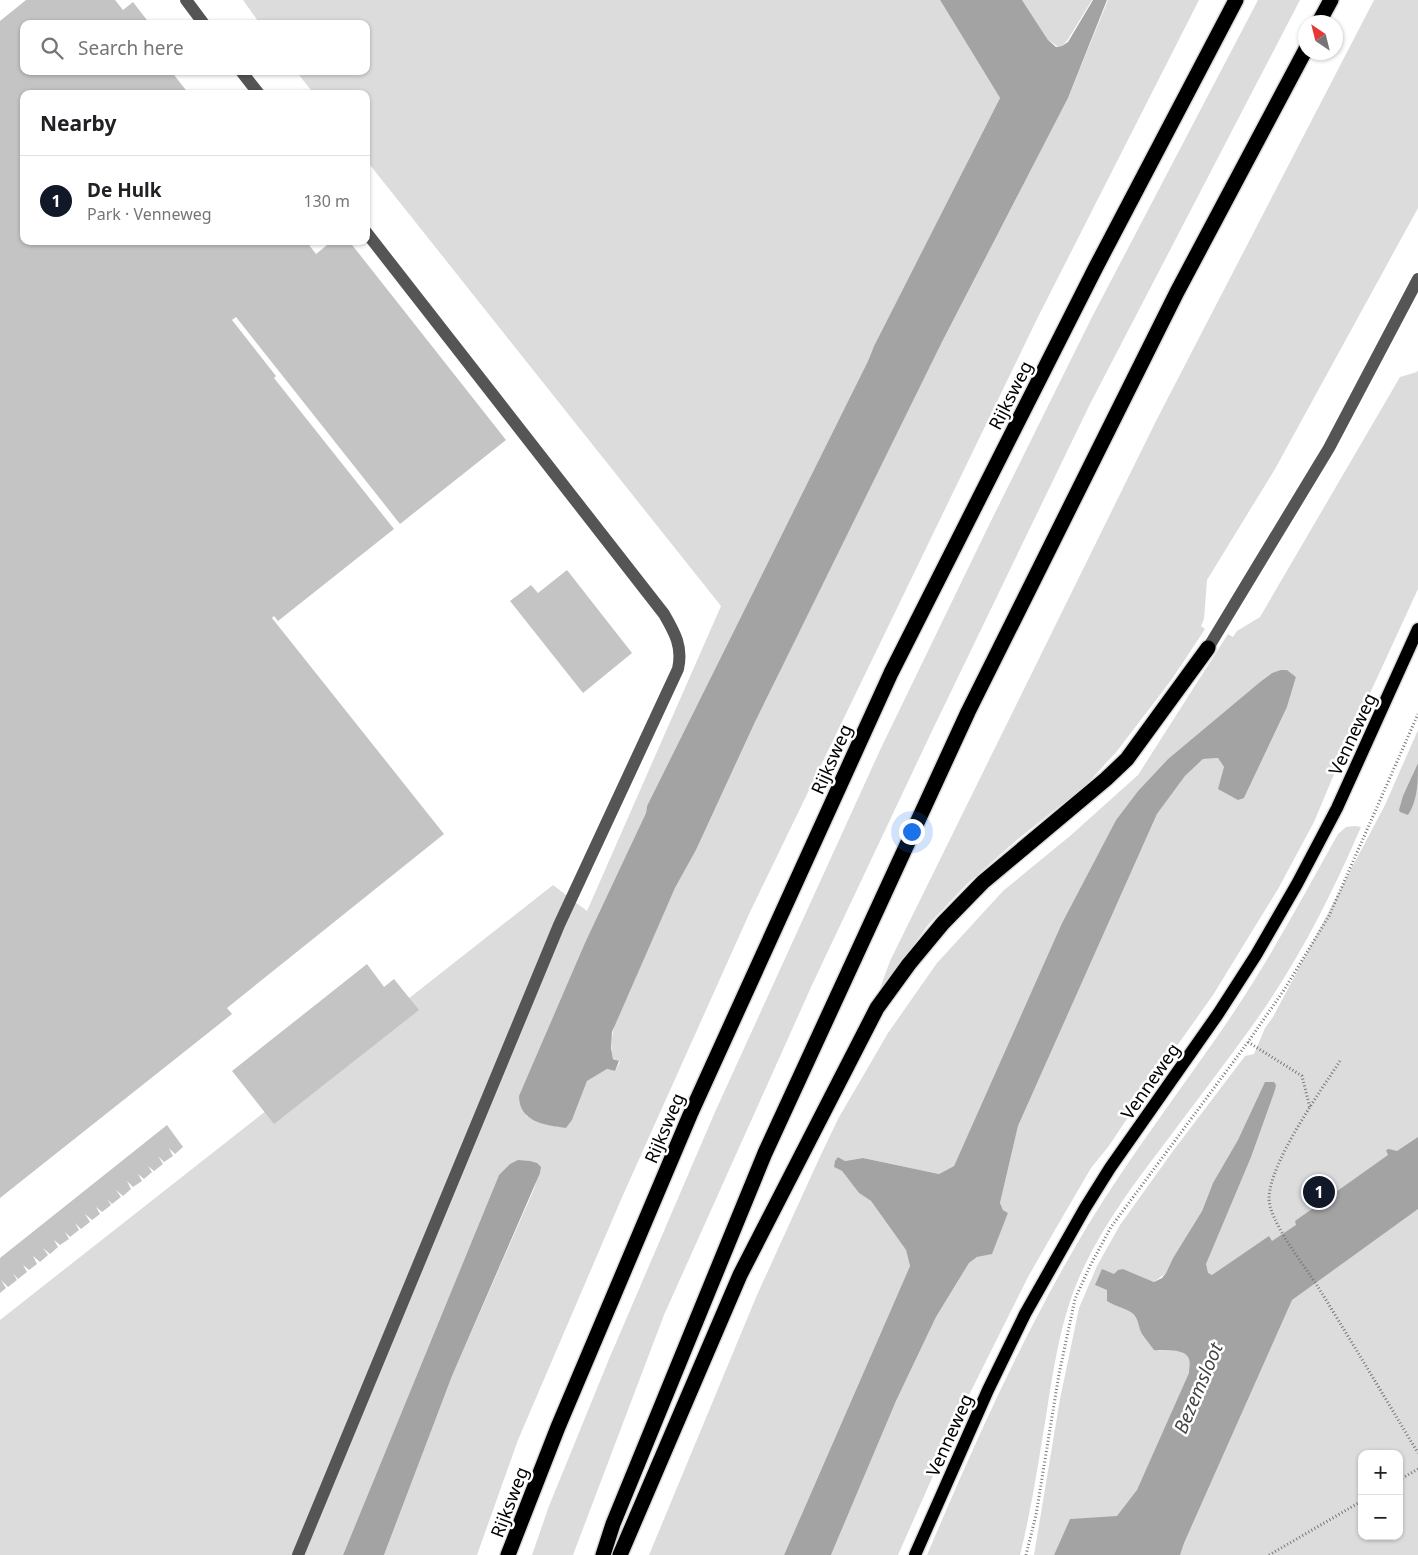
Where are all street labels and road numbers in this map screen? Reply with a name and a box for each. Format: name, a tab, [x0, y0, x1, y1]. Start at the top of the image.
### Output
street label: Rijksweg	[982, 357, 1038, 433]
street label: Venneweg	[1323, 689, 1381, 779]
street label: Rijksweg	[805, 720, 857, 798]
street label: Venneweg	[1115, 1038, 1185, 1124]
street label: Rijksweg	[638, 1089, 690, 1167]
street label: Venneweg	[920, 1390, 978, 1480]
street label: Rijksweg	[485, 1463, 533, 1541]

